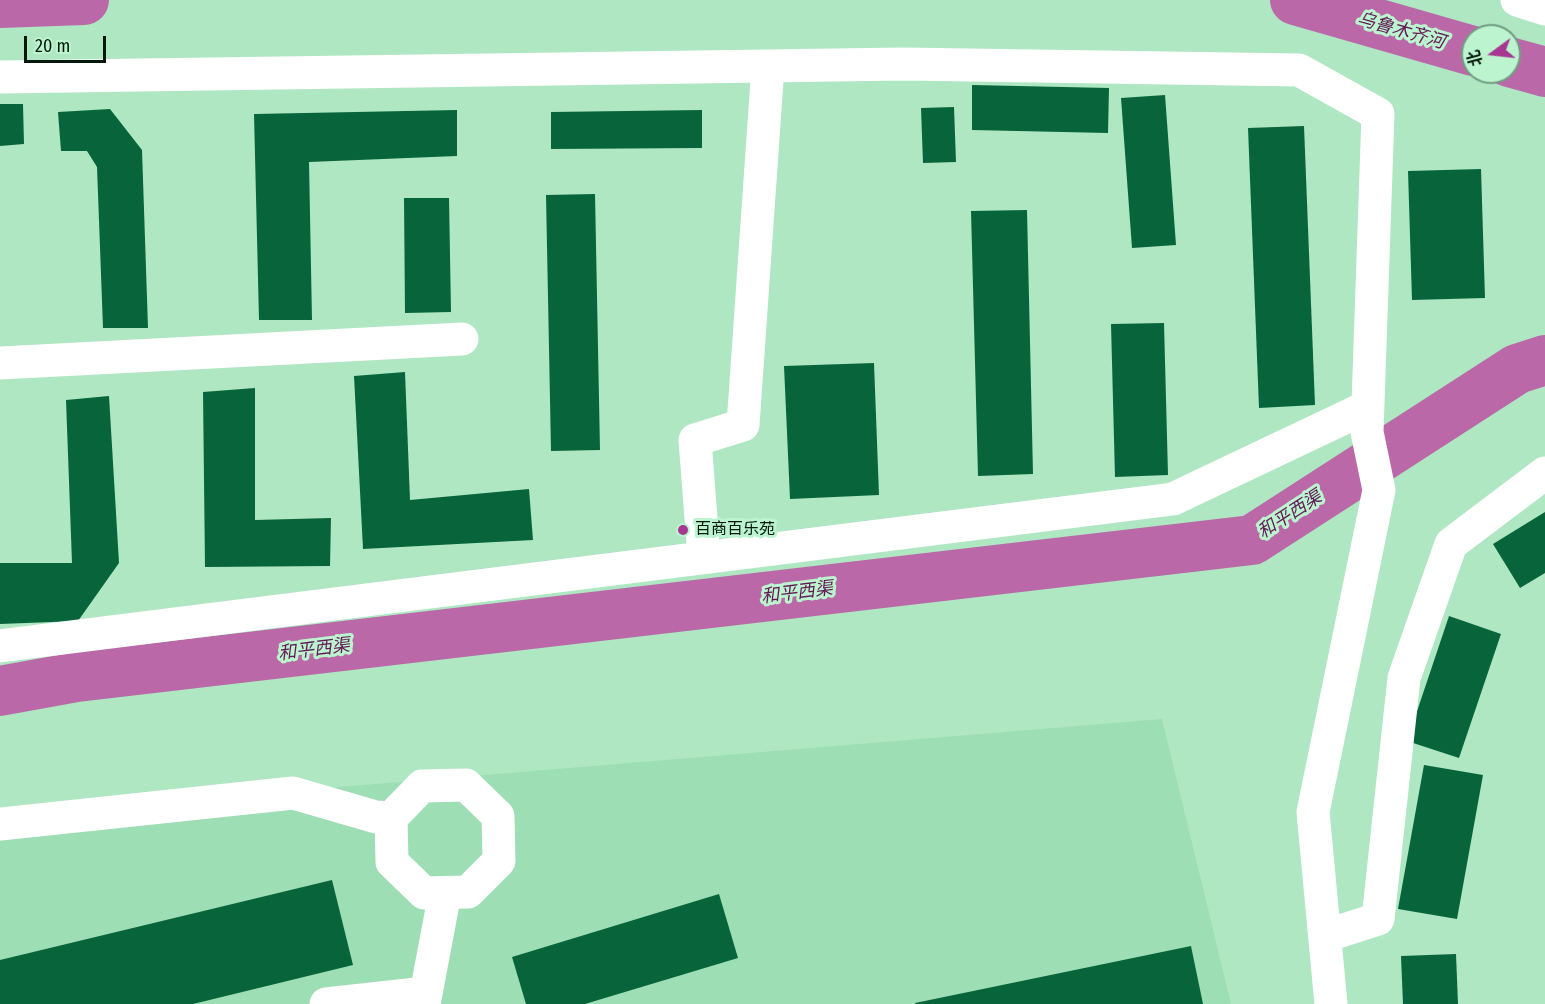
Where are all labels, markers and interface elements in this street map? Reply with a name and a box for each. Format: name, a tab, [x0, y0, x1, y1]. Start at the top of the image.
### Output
water label: 乌鲁木齐河	[1355, 8, 1447, 54]
scale bar	[27, 24, 110, 62]
north arrow	[1461, 24, 1521, 84]
text: 20 m	[35, 35, 70, 57]
text: 北	[1464, 48, 1486, 68]
water label: 和平西渠	[1254, 486, 1326, 544]
place label: 百商百乐苑	[695, 520, 775, 540]
marker: 百商百乐苑	[676, 523, 690, 537]
water label: 和平西渠	[760, 578, 834, 608]
water label: 和平西渠	[277, 635, 351, 665]

